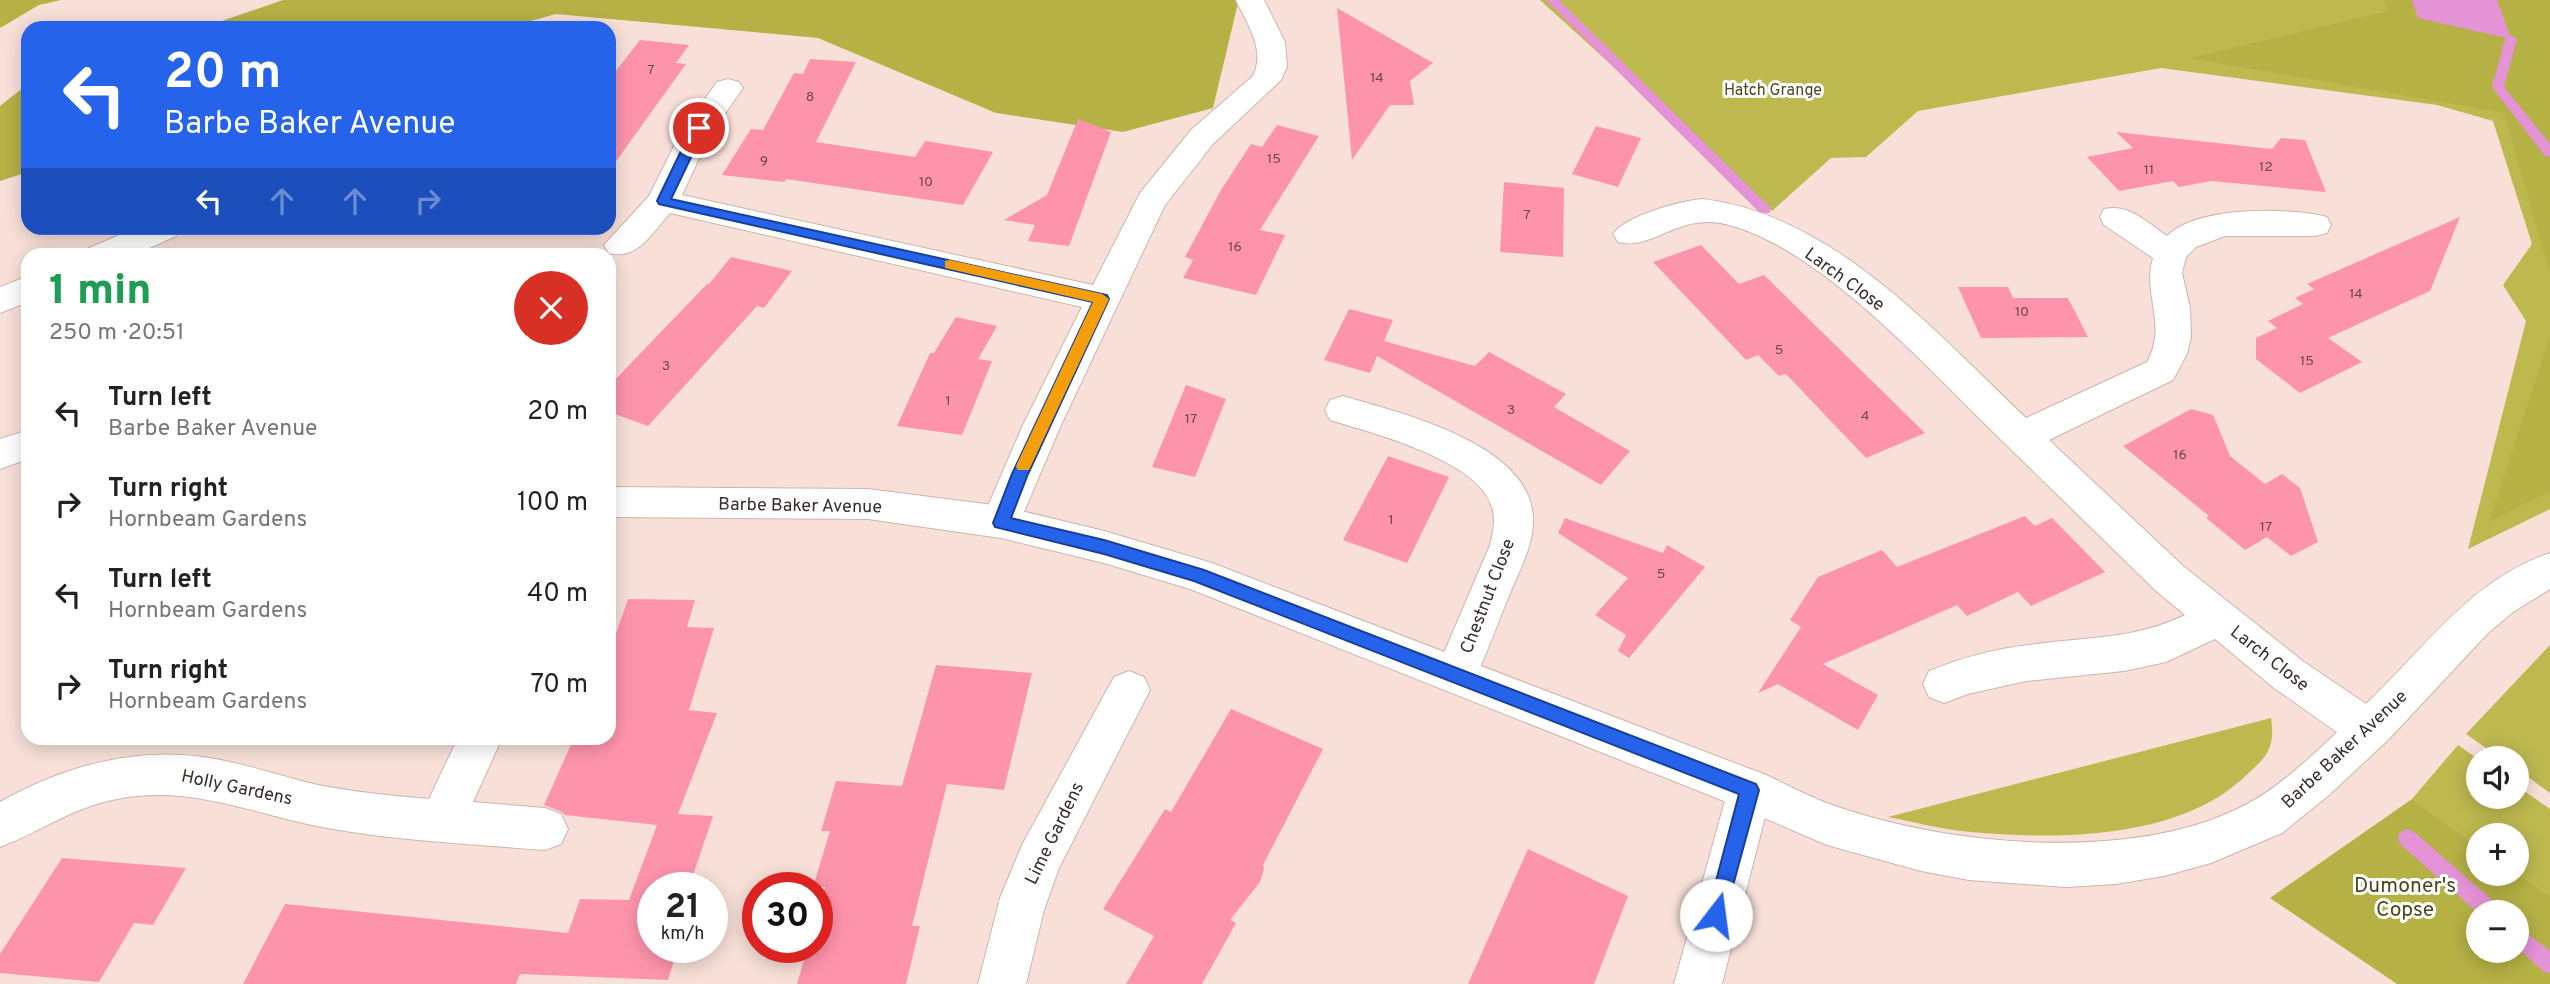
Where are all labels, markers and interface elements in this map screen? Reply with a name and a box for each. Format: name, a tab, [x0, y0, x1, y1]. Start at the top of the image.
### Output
text: 20 m	[164, 44, 281, 106]
icon: left	[49, 49, 140, 140]
house number: 7	[647, 62, 655, 79]
house number: 14	[1370, 70, 1384, 87]
park label: Hatch Grange	[1724, 81, 1822, 101]
house number: 8	[806, 89, 814, 106]
pin	[669, 98, 729, 158]
text: Barbe Baker Avenue	[164, 105, 455, 145]
icon: arrive	[680, 109, 718, 147]
house number: 15	[1267, 151, 1281, 168]
house number: 9	[760, 153, 768, 170]
house number: 12	[2259, 159, 2273, 176]
house number: 11	[2144, 162, 2154, 179]
house number: 10	[919, 174, 933, 191]
icon: left	[190, 182, 228, 220]
icon: ahead	[263, 182, 301, 220]
icon: ahead	[336, 182, 374, 220]
icon: right	[409, 182, 447, 220]
house number: 7	[1523, 207, 1531, 224]
house number: 16	[1228, 239, 1242, 256]
street label: Larch Close	[1799, 243, 1889, 317]
text: 1 min	[49, 266, 152, 319]
button: close	[514, 271, 588, 345]
house number: 14	[2349, 286, 2363, 303]
house number: 10	[2015, 304, 2029, 321]
text: 250 m · 20:51	[49, 319, 185, 348]
house number: 5	[1775, 342, 1783, 359]
house number: 15	[2300, 353, 2314, 370]
house number: 3	[662, 358, 670, 375]
text: Turn left	[108, 382, 212, 415]
house number: 1	[945, 393, 951, 410]
icon: left	[49, 394, 87, 432]
text: 20 m	[527, 396, 588, 429]
house number: 3	[1507, 402, 1515, 419]
house number: 4	[1861, 408, 1869, 425]
house number: 17	[1185, 411, 1197, 428]
text: Barbe Baker Avenue	[108, 415, 317, 444]
house number: 16	[2173, 447, 2187, 464]
text: Turn right	[108, 473, 228, 506]
icon: right	[49, 485, 87, 523]
text: 100 m	[517, 487, 588, 520]
street label: Barbe Baker Avenue	[718, 494, 882, 519]
text: Hornbeam Gardens	[108, 506, 307, 535]
house number: 1	[1388, 512, 1394, 529]
house number: 17	[2260, 519, 2272, 536]
street label: Chestnut Close	[1456, 536, 1521, 657]
text: Turn left	[108, 564, 212, 597]
house number: 5	[1657, 566, 1665, 583]
icon: left	[49, 576, 87, 614]
text: 40 m	[527, 578, 588, 611]
text: Hornbeam Gardens	[108, 597, 307, 626]
street label: Larch Close	[2225, 621, 2313, 697]
text: Turn right	[108, 655, 228, 688]
icon: right	[49, 667, 87, 705]
text: 70 m	[530, 669, 588, 702]
street label: Barbe Baker Avenue	[2277, 686, 2413, 814]
text: Hornbeam Gardens	[108, 688, 307, 717]
map controls	[2466, 746, 2529, 963]
button: sound	[2466, 746, 2529, 809]
street label: Holly Gardens	[179, 765, 294, 811]
street label: Lime Gardens	[1021, 779, 1090, 889]
button: +	[2466, 823, 2529, 886]
speed limit sign: 30	[742, 872, 833, 963]
park label: Dumoner's Copse	[2354, 873, 2456, 924]
position arrow	[1679, 878, 1753, 952]
text: 21	[665, 886, 700, 930]
button: −	[2466, 900, 2529, 963]
text: km/h	[661, 923, 704, 946]

